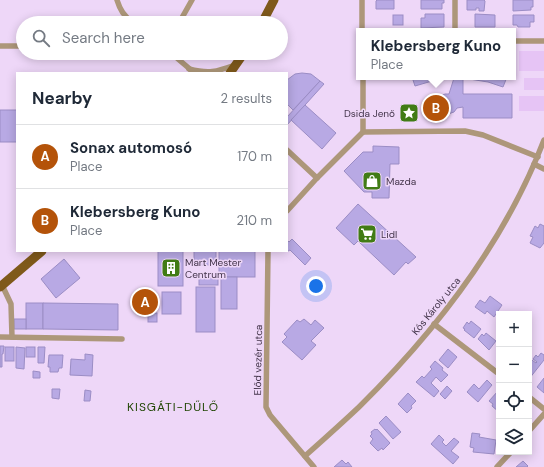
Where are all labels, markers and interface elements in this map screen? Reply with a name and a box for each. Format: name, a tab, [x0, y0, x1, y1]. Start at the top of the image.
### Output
search box	[16, 16, 288, 60]
icon: search	[30, 27, 52, 49]
text: Search here	[62, 28, 145, 48]
popup	[356, 28, 516, 80]
text: Klebersberg Kuno	[371, 36, 501, 56]
text: Place	[371, 56, 403, 73]
text: Nearby	[32, 87, 92, 109]
text: 2 results	[221, 90, 272, 107]
pin: B	[423, 93, 449, 123]
place icon: Dsida Jenő	[398, 102, 420, 124]
place label: Dsida Jenő	[344, 107, 395, 120]
text: Sonax automosó	[70, 138, 192, 158]
text: A	[40, 148, 50, 165]
text: 170 m	[237, 148, 272, 165]
text: Place	[70, 158, 102, 175]
shop icon: Mazda	[361, 170, 383, 192]
place label: Mazda	[386, 175, 416, 188]
text: Klebersberg Kuno	[70, 202, 200, 222]
text: B	[41, 212, 49, 229]
text: 210 m	[237, 212, 272, 229]
text: Place	[70, 222, 102, 239]
supermarket icon: Lidl	[356, 223, 378, 245]
place label: Lidl	[381, 228, 397, 241]
place label: Mart Mester Centrum	[185, 256, 241, 281]
building icon: Mart Mester Centrum	[160, 257, 182, 279]
street label: Kós Károly utca	[409, 274, 463, 338]
your location	[306, 276, 326, 296]
pin: A	[132, 287, 158, 317]
map controls	[496, 311, 532, 455]
button: +	[496, 311, 532, 347]
street label: Előd vezér utca	[251, 325, 265, 395]
button: −	[496, 347, 532, 383]
button: locate	[496, 383, 532, 419]
district label: KISGÁTI-DŰLŐ	[127, 399, 219, 415]
button: layers	[496, 419, 532, 455]

